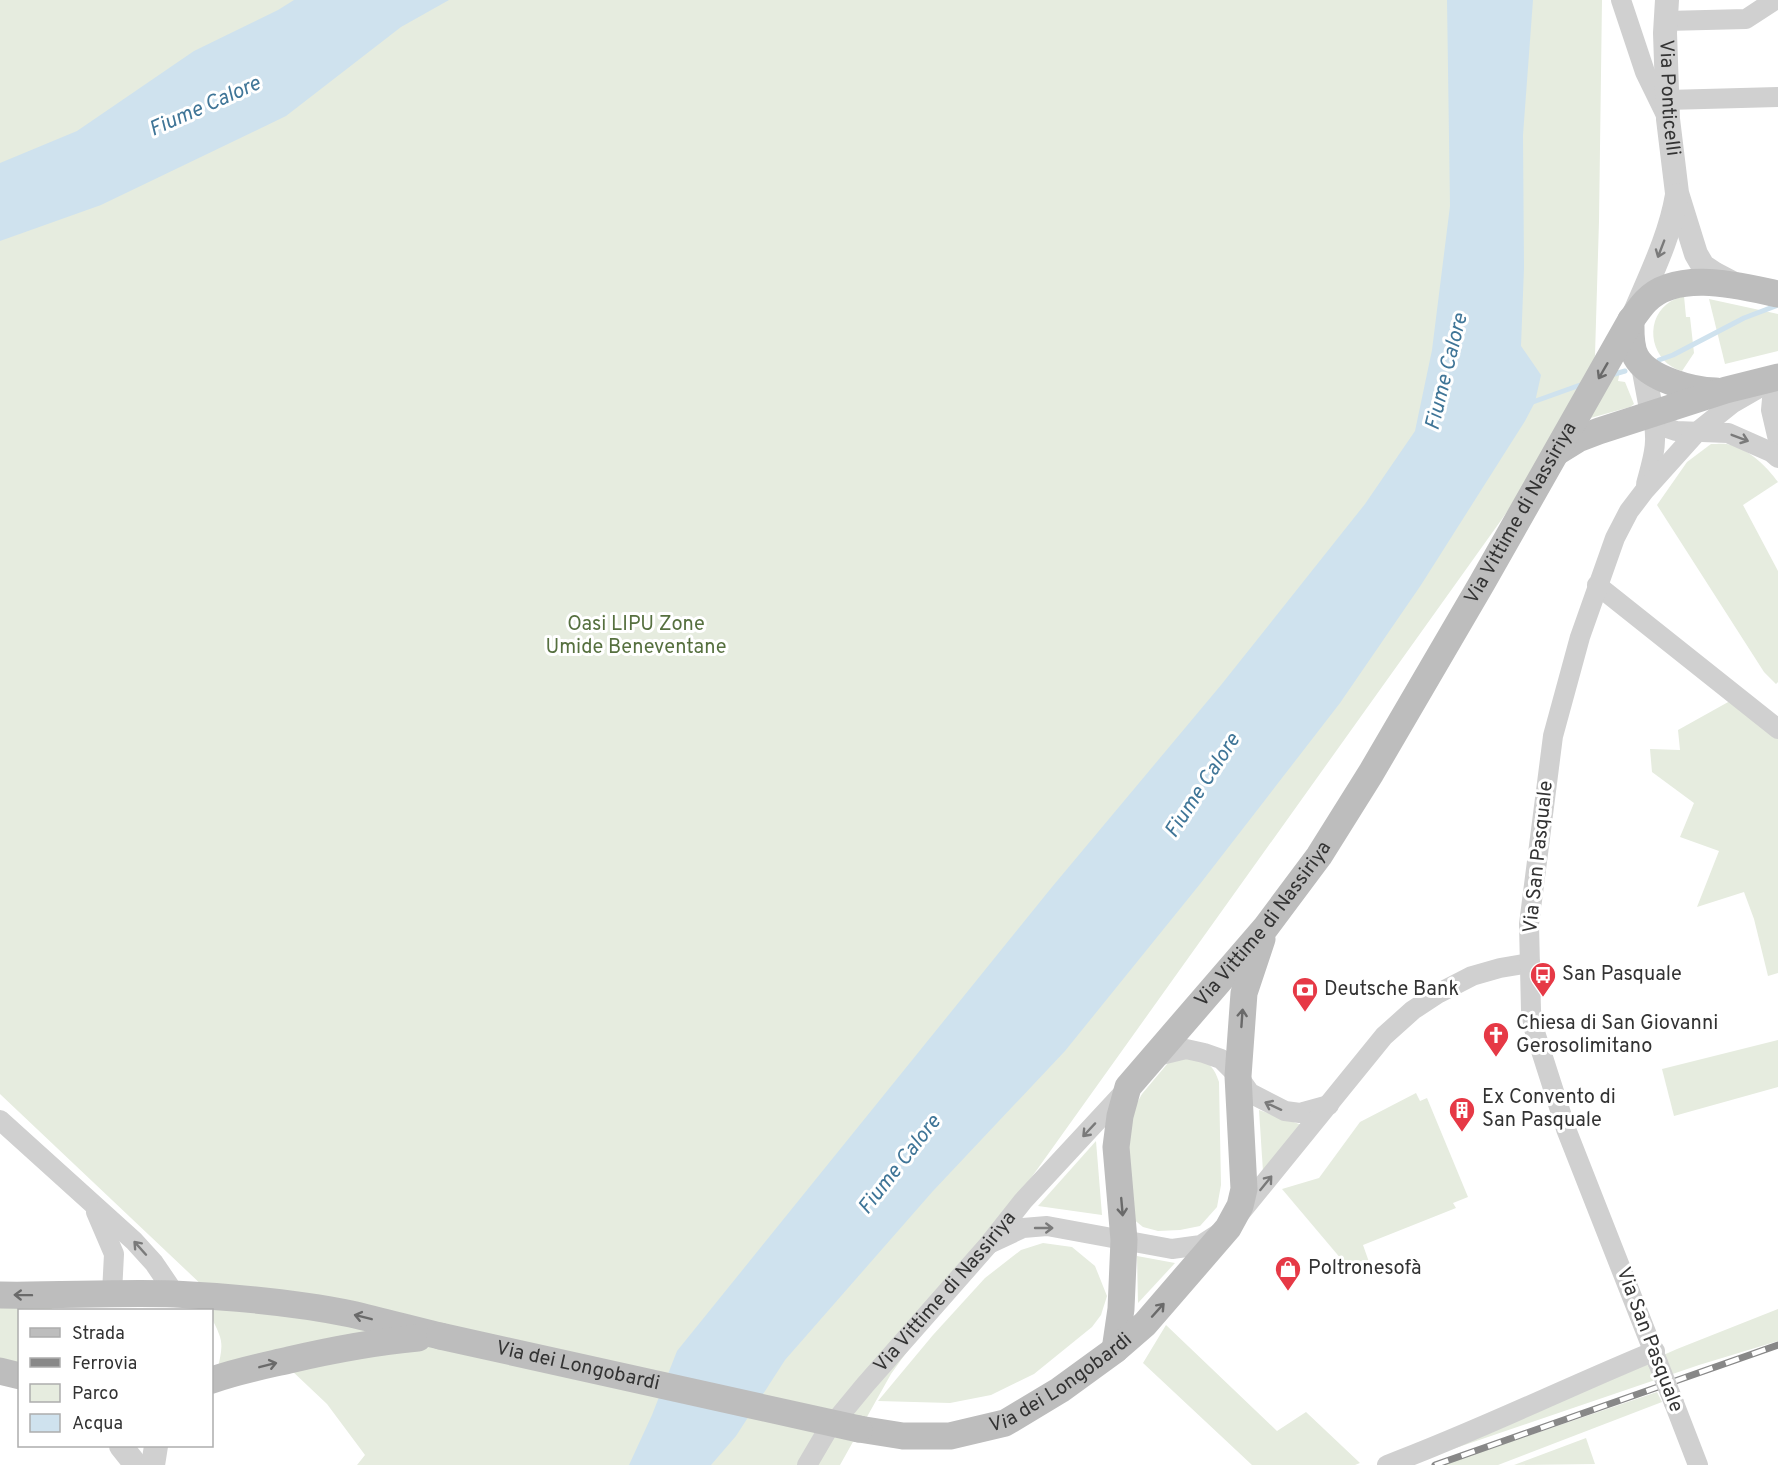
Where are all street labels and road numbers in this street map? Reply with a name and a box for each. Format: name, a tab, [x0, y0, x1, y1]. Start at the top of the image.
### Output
street label: Via Ponticelli	[1652, 39, 1685, 158]
street label: Via Vittime di Nassiriya	[1459, 418, 1583, 609]
street label: Via San Pasquale	[1518, 779, 1560, 935]
street label: Via Vittime di Nassiriya	[1189, 837, 1338, 1013]
street label: Via Vittime di Nassiriya	[869, 1206, 1023, 1378]
street label: Via San Pasquale	[1609, 1264, 1689, 1416]
street label: Via dei Longobardi	[987, 1327, 1138, 1439]
street label: Via dei Longobardi	[493, 1336, 662, 1397]

